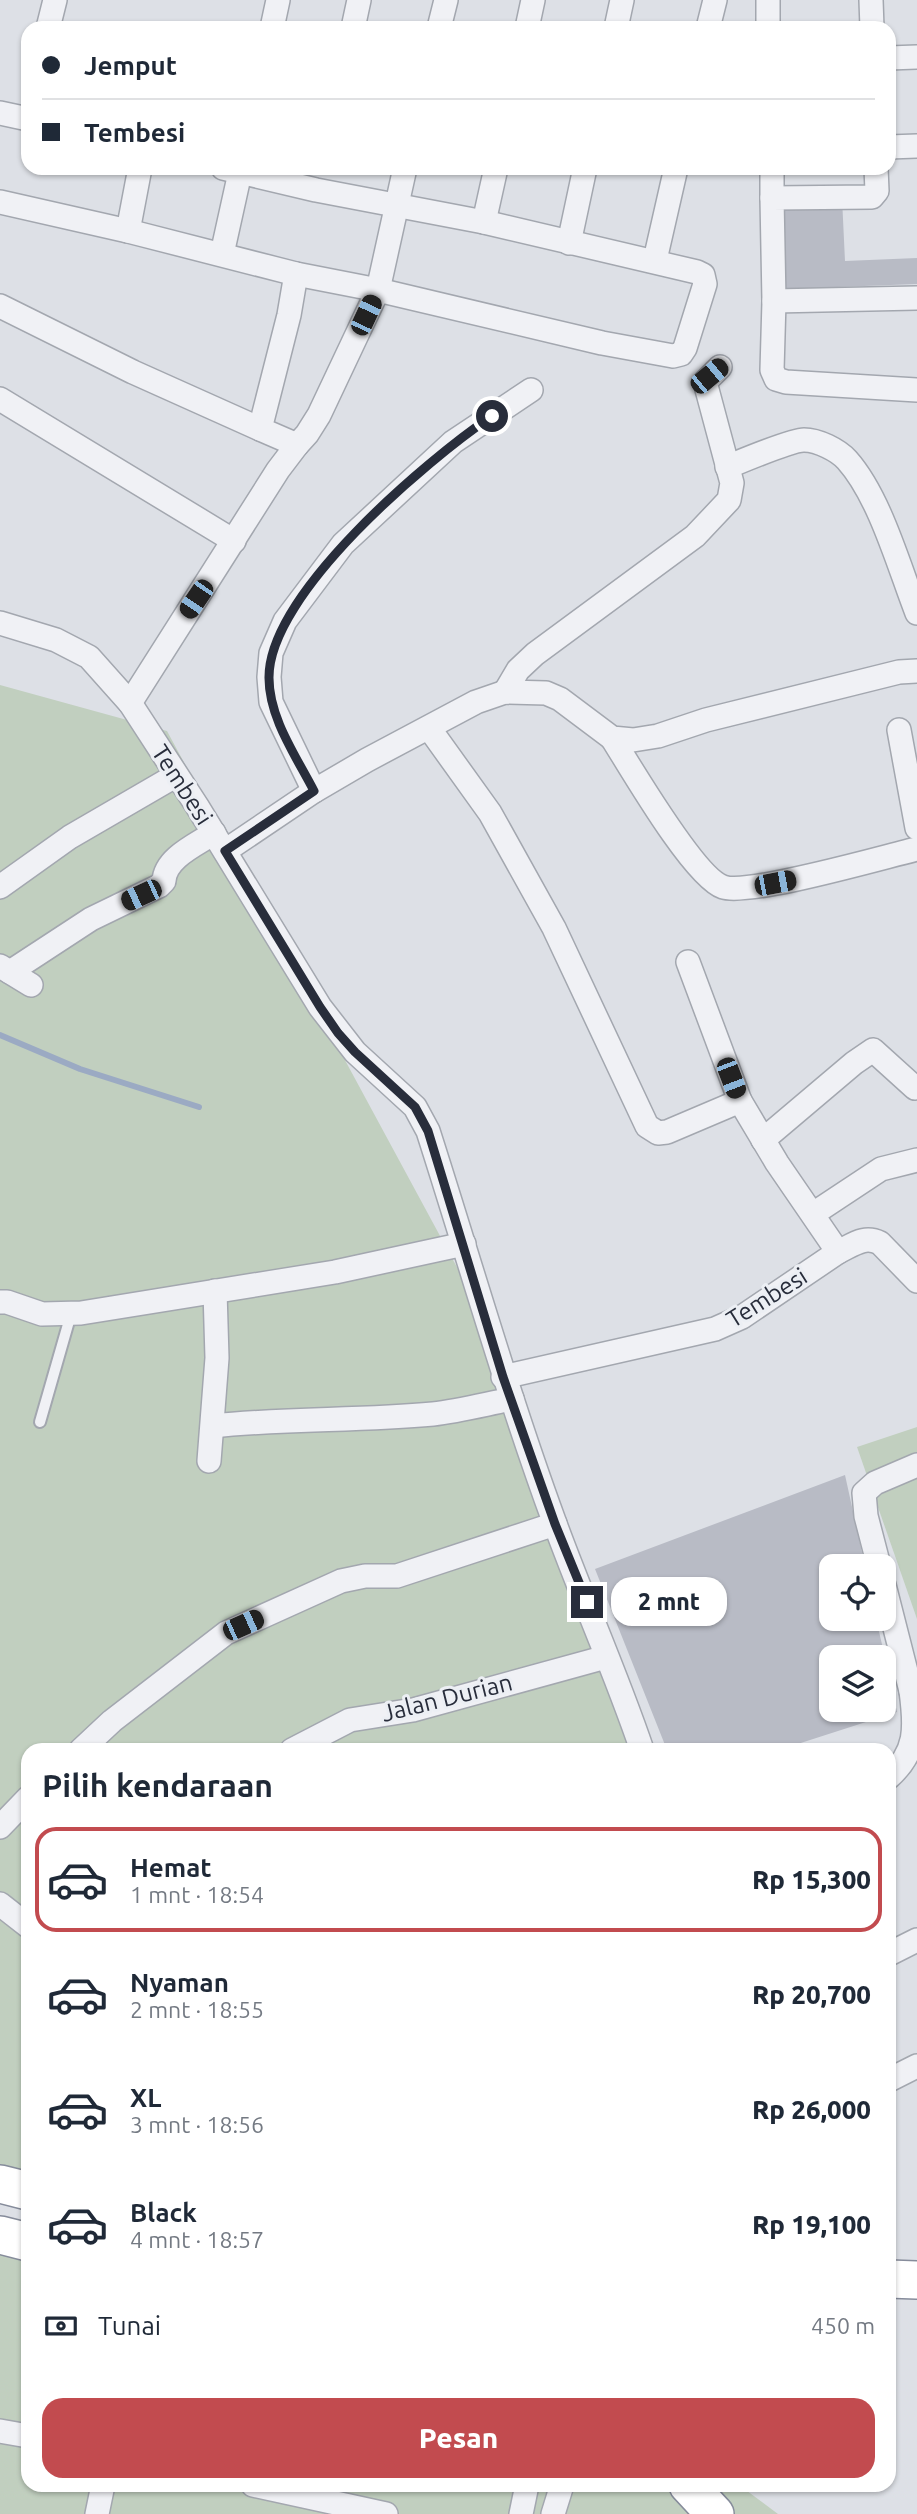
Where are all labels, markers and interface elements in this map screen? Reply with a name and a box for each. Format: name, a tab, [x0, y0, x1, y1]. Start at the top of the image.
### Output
text: Jemput	[84, 51, 177, 80]
text: Tembesi	[84, 118, 185, 147]
car	[348, 292, 385, 338]
car	[687, 354, 732, 398]
route start	[476, 400, 508, 432]
car	[176, 576, 217, 622]
street label: Tembesi	[147, 740, 218, 830]
car	[753, 869, 798, 897]
car	[118, 877, 165, 913]
car	[714, 1055, 749, 1101]
street label: Tembesi	[722, 1262, 812, 1333]
map controls	[819, 1554, 896, 1722]
button: locate	[819, 1554, 896, 1631]
callout: 2 mnt	[612, 1578, 727, 1626]
route end	[571, 1586, 603, 1618]
text: 2 mnt	[638, 1589, 700, 1614]
car	[220, 1607, 267, 1643]
button: layers	[819, 1645, 896, 1722]
street label: Jalan Durian	[379, 1668, 515, 1727]
text: Pilih kendaraan	[42, 1767, 273, 1803]
icon: car	[46, 1848, 109, 1911]
text: Hemat	[130, 1853, 212, 1882]
text: Rp 15,300	[752, 1865, 871, 1894]
text: 1 mnt · 18:54	[130, 1882, 264, 1907]
icon: car	[46, 1963, 109, 2026]
text: Nyaman	[130, 1968, 229, 1997]
text: Rp 20,700	[752, 1980, 871, 2009]
text: 2 mnt · 18:55	[130, 1997, 264, 2022]
icon: car	[46, 2078, 109, 2141]
text: XL	[130, 2083, 161, 2112]
text: Rp 26,000	[752, 2095, 871, 2124]
text: 3 mnt · 18:56	[130, 2112, 264, 2137]
icon: car	[46, 2193, 109, 2256]
text: Black	[130, 2198, 197, 2227]
text: Rp 19,100	[752, 2210, 871, 2239]
text: 4 mnt · 18:57	[130, 2227, 264, 2252]
icon: cash	[42, 2307, 80, 2345]
text: Tunai	[98, 2311, 161, 2340]
text: 450 m	[811, 2313, 875, 2338]
button: Pesan	[42, 2398, 875, 2478]

